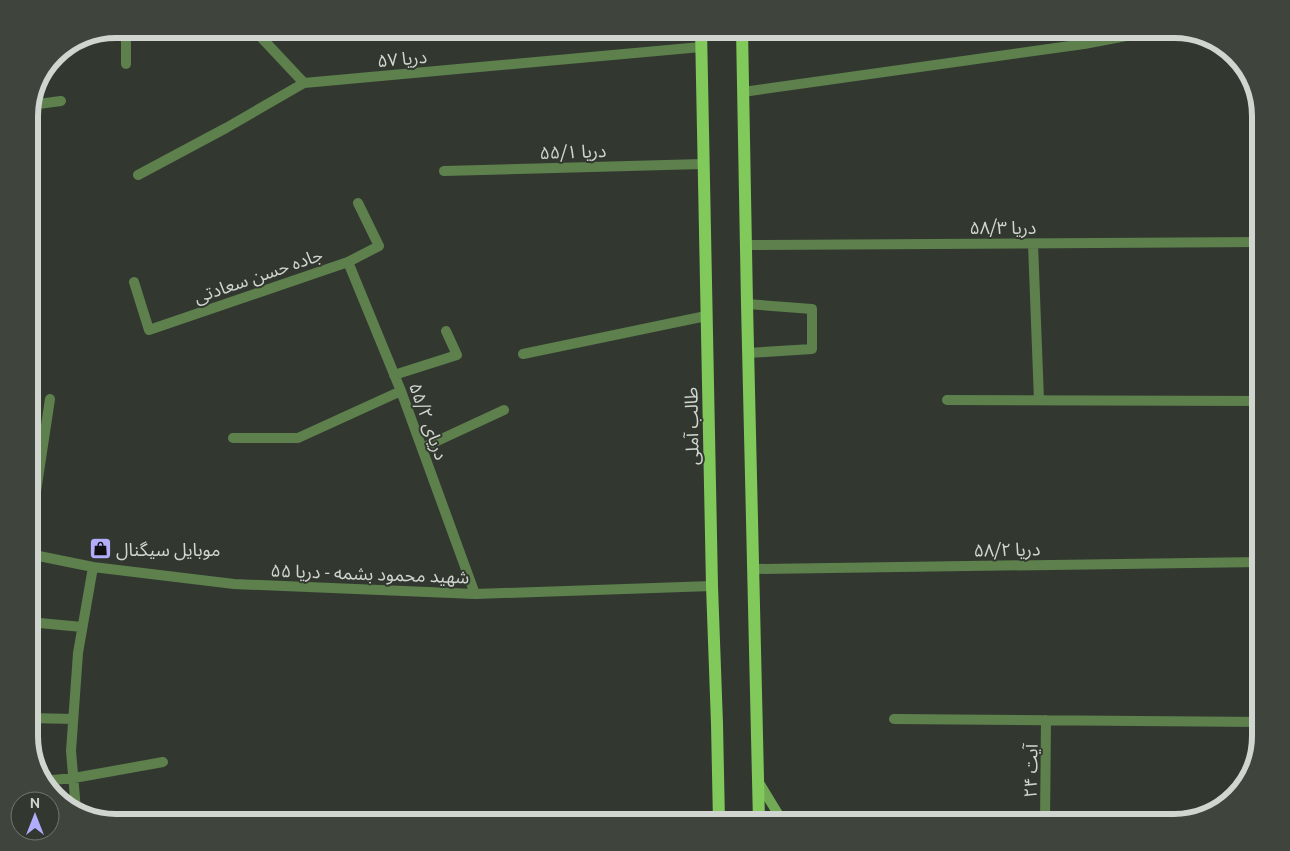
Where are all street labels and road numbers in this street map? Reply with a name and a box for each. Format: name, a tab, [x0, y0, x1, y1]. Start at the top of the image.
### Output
street label: دریا ۵۷	[376, 46, 428, 72]
street label: دریا ۵۵/۱	[539, 140, 607, 164]
street label: دریا ۵۸/۳	[970, 217, 1036, 239]
street label: جاده حسن سعادتی	[191, 244, 326, 308]
street label: دریای ۵۵/۲	[404, 380, 452, 463]
street label: طالب آملی	[680, 387, 704, 465]
street label: دریا ۵۸/۲	[973, 538, 1041, 562]
street label: شهید محمود بشمه - دریا ۵۵	[270, 560, 470, 588]
street label: آیت ۲۴	[1020, 743, 1041, 798]

